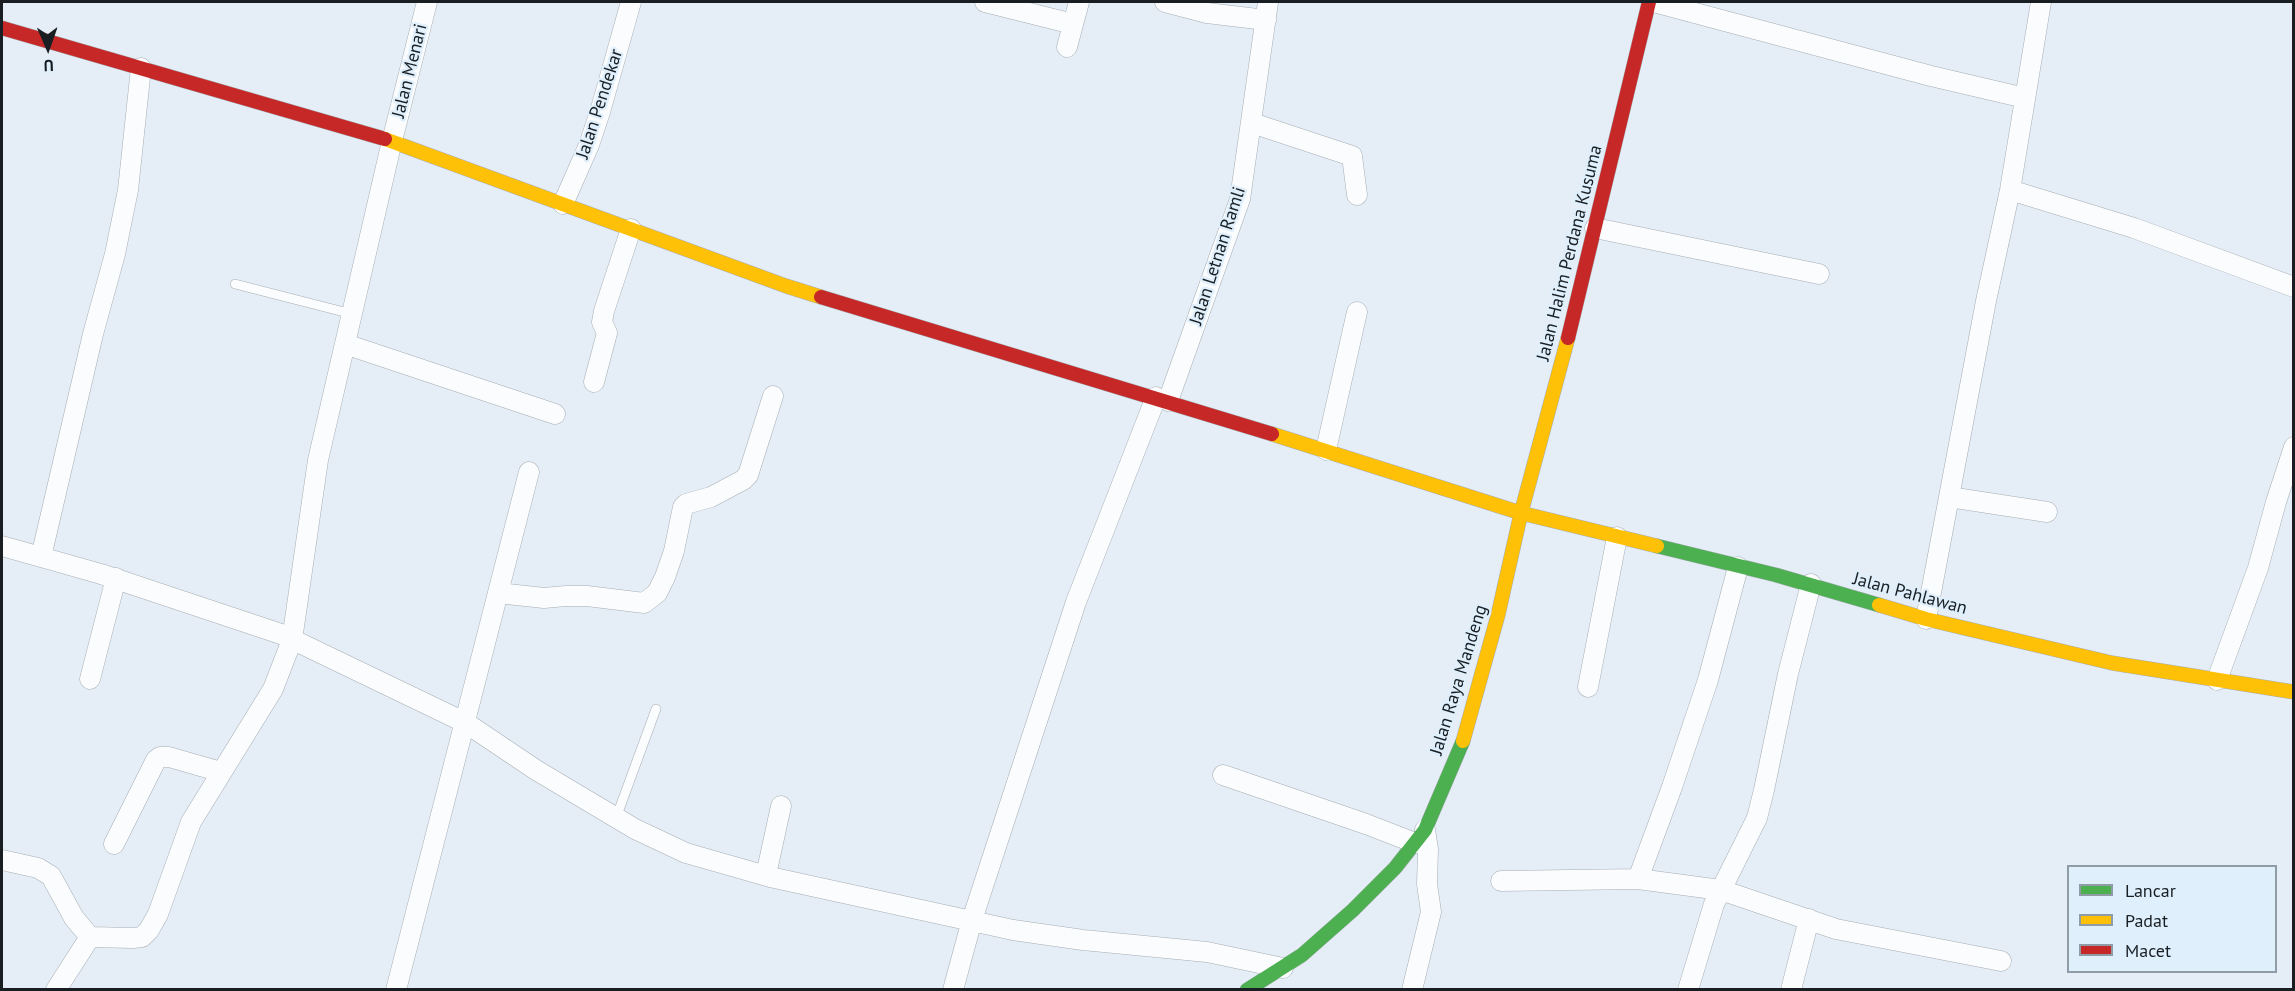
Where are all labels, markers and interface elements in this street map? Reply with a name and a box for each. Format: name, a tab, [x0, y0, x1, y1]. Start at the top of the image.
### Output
north arrow	[18, 18, 78, 78]
street label: Jalan Menari	[388, 22, 432, 120]
street label: Jalan Pendekar	[572, 46, 628, 162]
text: U	[43, 56, 54, 76]
street label: Jalan Halim Perdana Kusuma	[1533, 143, 1607, 363]
street label: Jalan Letnan Ramli	[1185, 184, 1251, 328]
street label: Jalan Pahlawan	[1851, 568, 1969, 620]
street label: Jalan Raya Mandeng	[1426, 602, 1492, 758]
legend	[2067, 865, 2277, 973]
text: Lancar	[2125, 879, 2176, 902]
text: Padat	[2125, 909, 2168, 932]
text: Macet	[2125, 939, 2171, 962]

